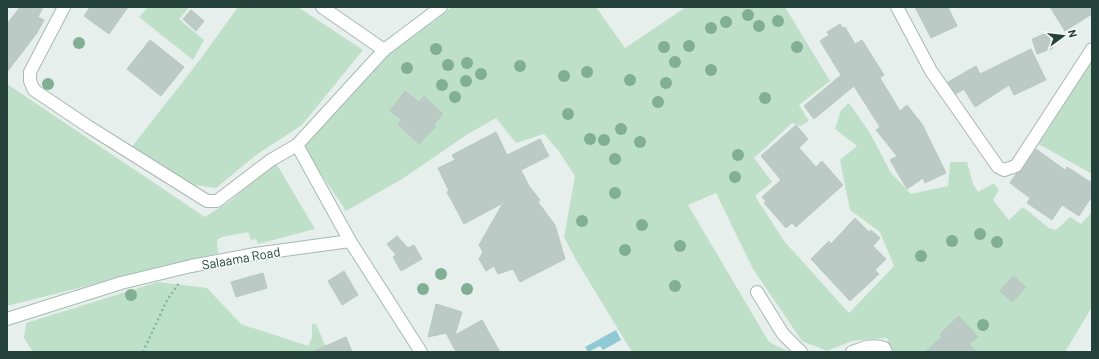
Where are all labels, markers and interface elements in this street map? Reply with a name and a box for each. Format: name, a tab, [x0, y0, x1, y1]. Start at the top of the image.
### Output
north arrow	[1043, 16, 1083, 56]
text: N	[1066, 28, 1080, 39]
street label: Salaama Road	[201, 243, 281, 273]

